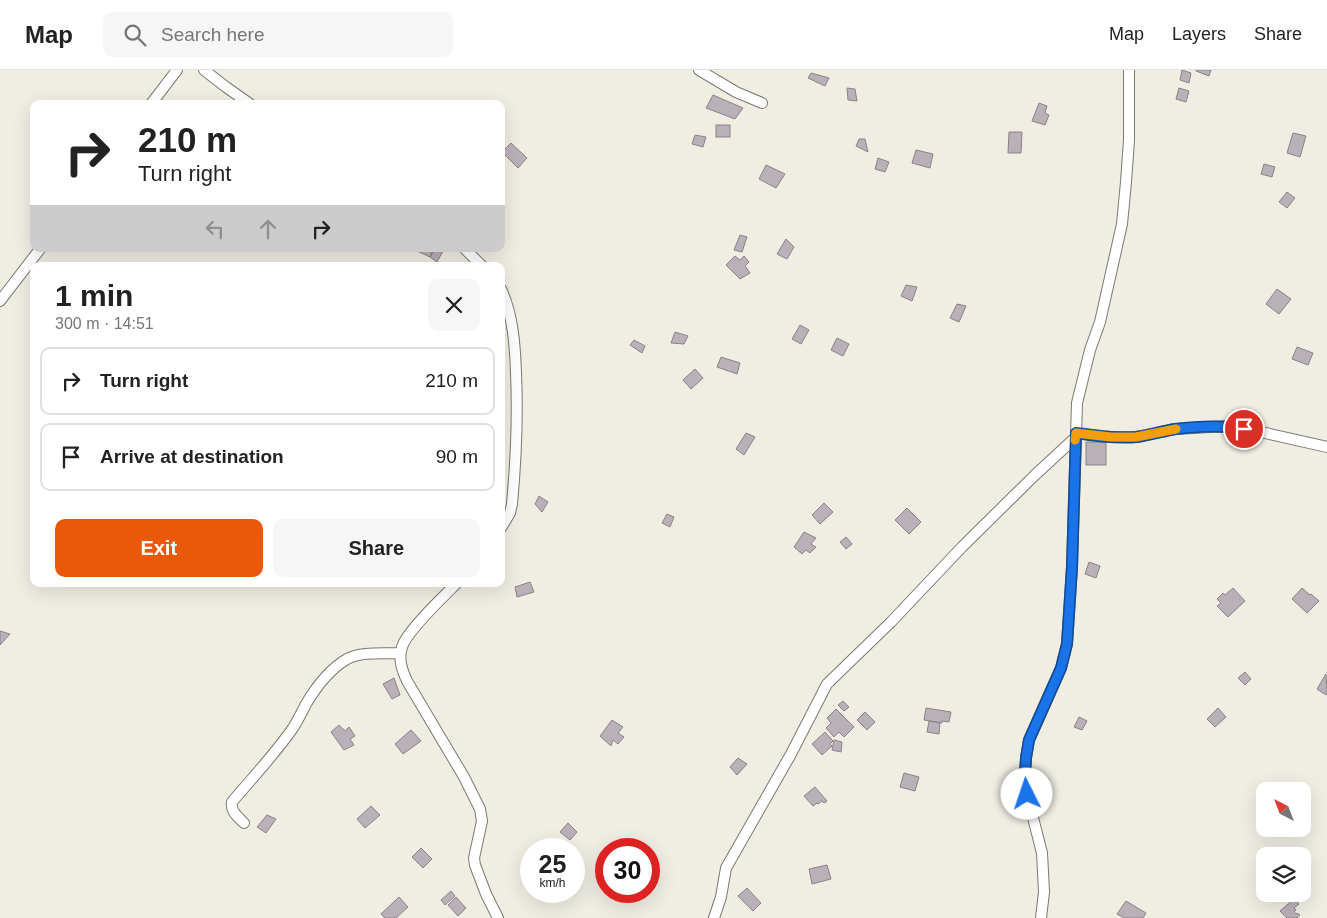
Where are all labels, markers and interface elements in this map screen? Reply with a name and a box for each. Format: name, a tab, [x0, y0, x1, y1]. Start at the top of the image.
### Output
search box	[103, 12, 453, 57]
text: Map	[25, 21, 73, 48]
icon: search	[121, 21, 149, 49]
text: Search here	[161, 24, 265, 45]
text: Map	[1109, 24, 1144, 44]
text: Layers	[1172, 24, 1226, 44]
text: Share	[1254, 24, 1302, 44]
icon: right	[55, 120, 120, 185]
text: 210 m	[138, 120, 237, 159]
text: Turn right	[138, 161, 231, 186]
icon: left	[201, 215, 229, 243]
icon: ahead	[254, 215, 282, 243]
icon: right	[307, 215, 335, 243]
text: 1 min	[55, 279, 133, 312]
button: close	[428, 279, 480, 331]
text: 300 m · 14:51	[55, 315, 154, 332]
icon: right	[57, 367, 85, 395]
text: Turn right	[100, 370, 188, 391]
text: 210 m	[425, 370, 478, 391]
pin	[1223, 408, 1265, 450]
icon: arrive	[1230, 415, 1258, 443]
icon: arrive	[57, 443, 85, 471]
text: Arrive at destination	[100, 446, 284, 467]
text: 90 m	[436, 446, 478, 467]
button: Exit	[55, 519, 263, 577]
button: Share	[273, 519, 480, 577]
position arrow	[1000, 767, 1052, 819]
north arrow	[1256, 782, 1311, 838]
map controls	[1256, 782, 1311, 902]
speed limit sign: 30	[595, 838, 660, 903]
button: layers	[1256, 847, 1311, 902]
text: 25	[539, 850, 566, 878]
text: km/h	[539, 876, 566, 890]

